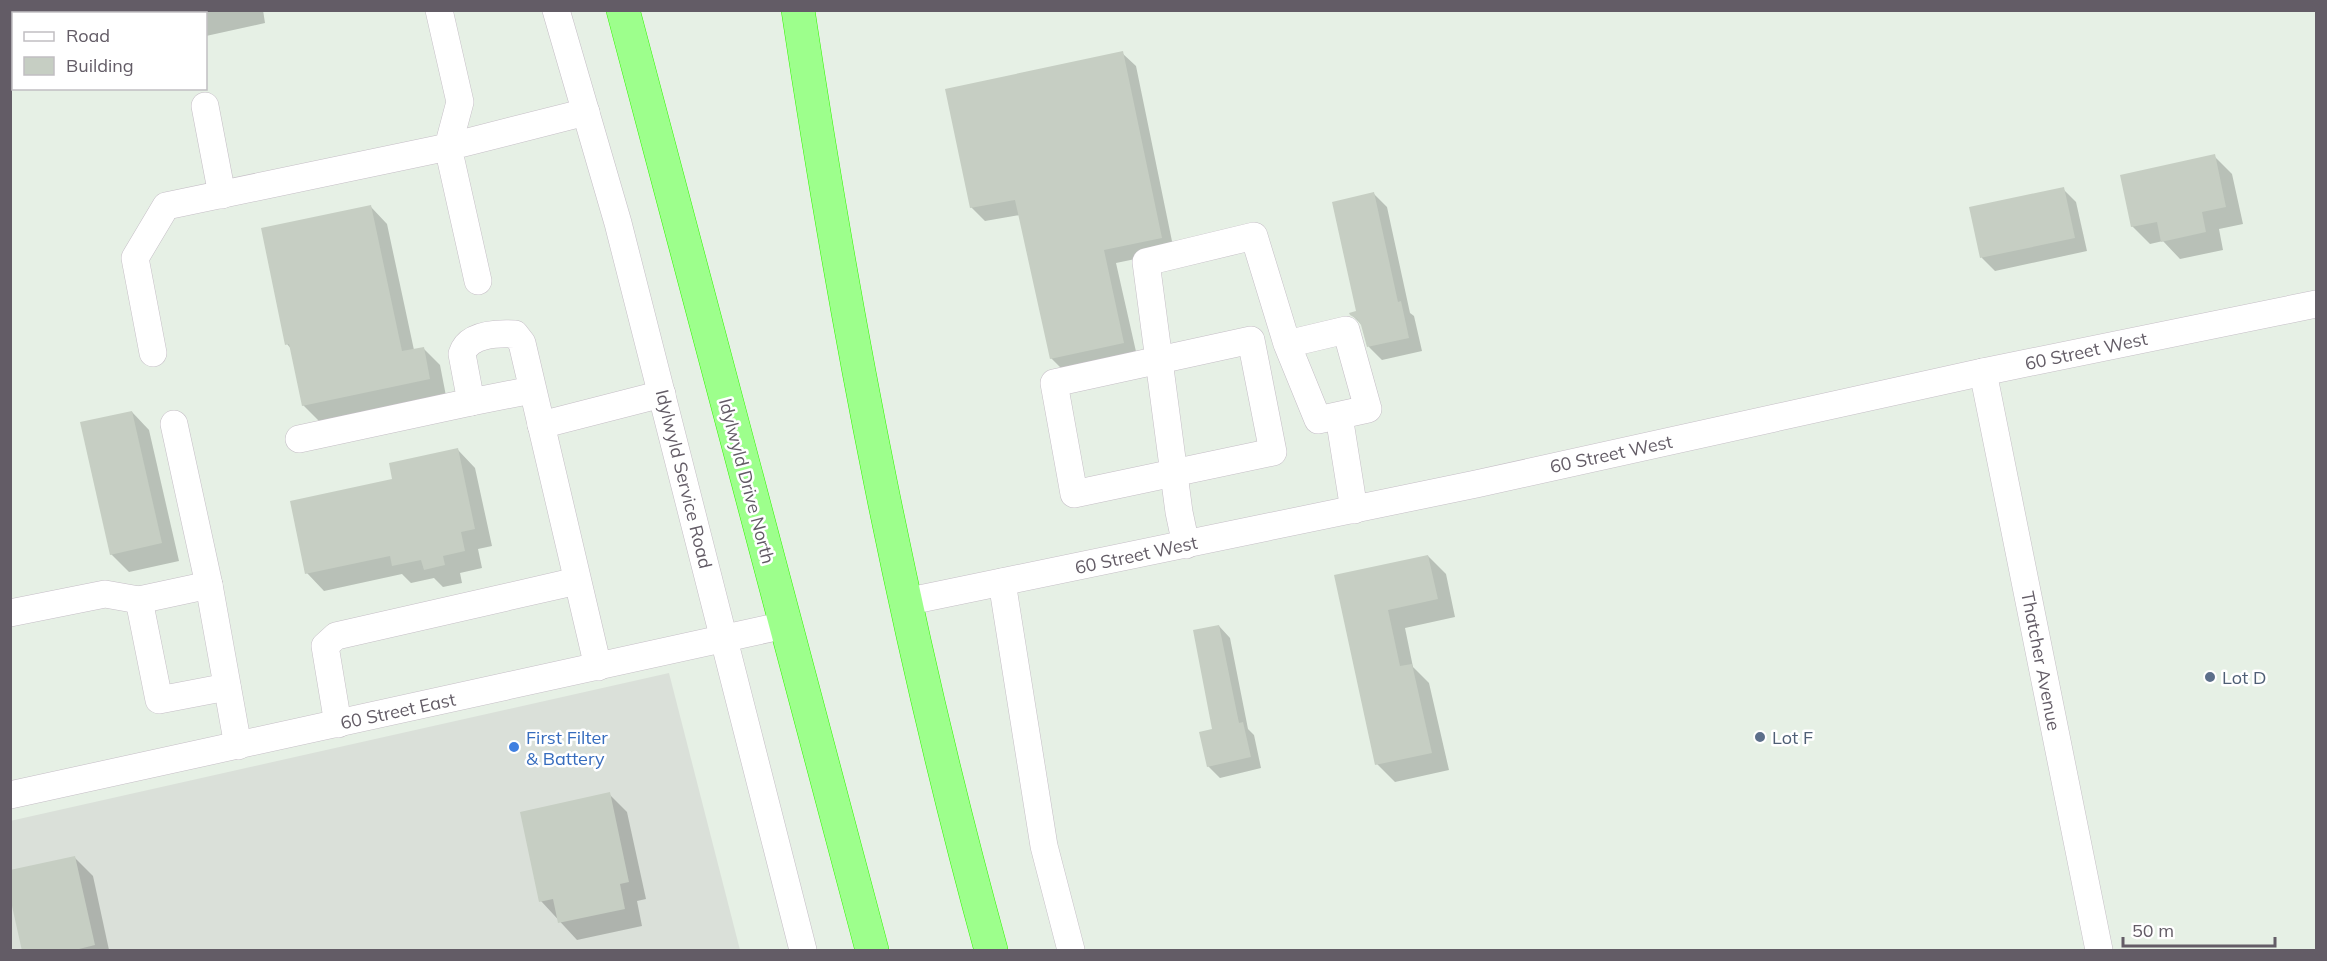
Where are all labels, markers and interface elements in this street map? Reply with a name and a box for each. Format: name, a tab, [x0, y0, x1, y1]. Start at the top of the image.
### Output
legend	[12, 12, 207, 90]
text: Road	[66, 24, 110, 47]
text: Building	[66, 54, 134, 77]
street label: 60 Street West	[2023, 327, 2149, 375]
street label: Idylwyld Service Road	[651, 387, 717, 571]
street label: Idylwyld Drive North	[714, 396, 780, 566]
street label: 60 Street West	[1548, 430, 1674, 478]
street label: 60 Street West	[1073, 531, 1199, 579]
street label: Thatcher Avenue	[2016, 589, 2066, 733]
place label: Lot D	[2222, 666, 2266, 689]
marker: Lot D	[2203, 670, 2217, 684]
street label: 60 Street East	[338, 688, 458, 734]
place label: First Filter & Battery	[526, 726, 608, 770]
place label: Lot F	[1772, 726, 1813, 749]
marker: Lot F	[1753, 730, 1767, 744]
marker: First Filter & Battery	[507, 740, 521, 754]
scale bar	[2123, 910, 2274, 948]
text: 50 m	[2132, 919, 2174, 942]

